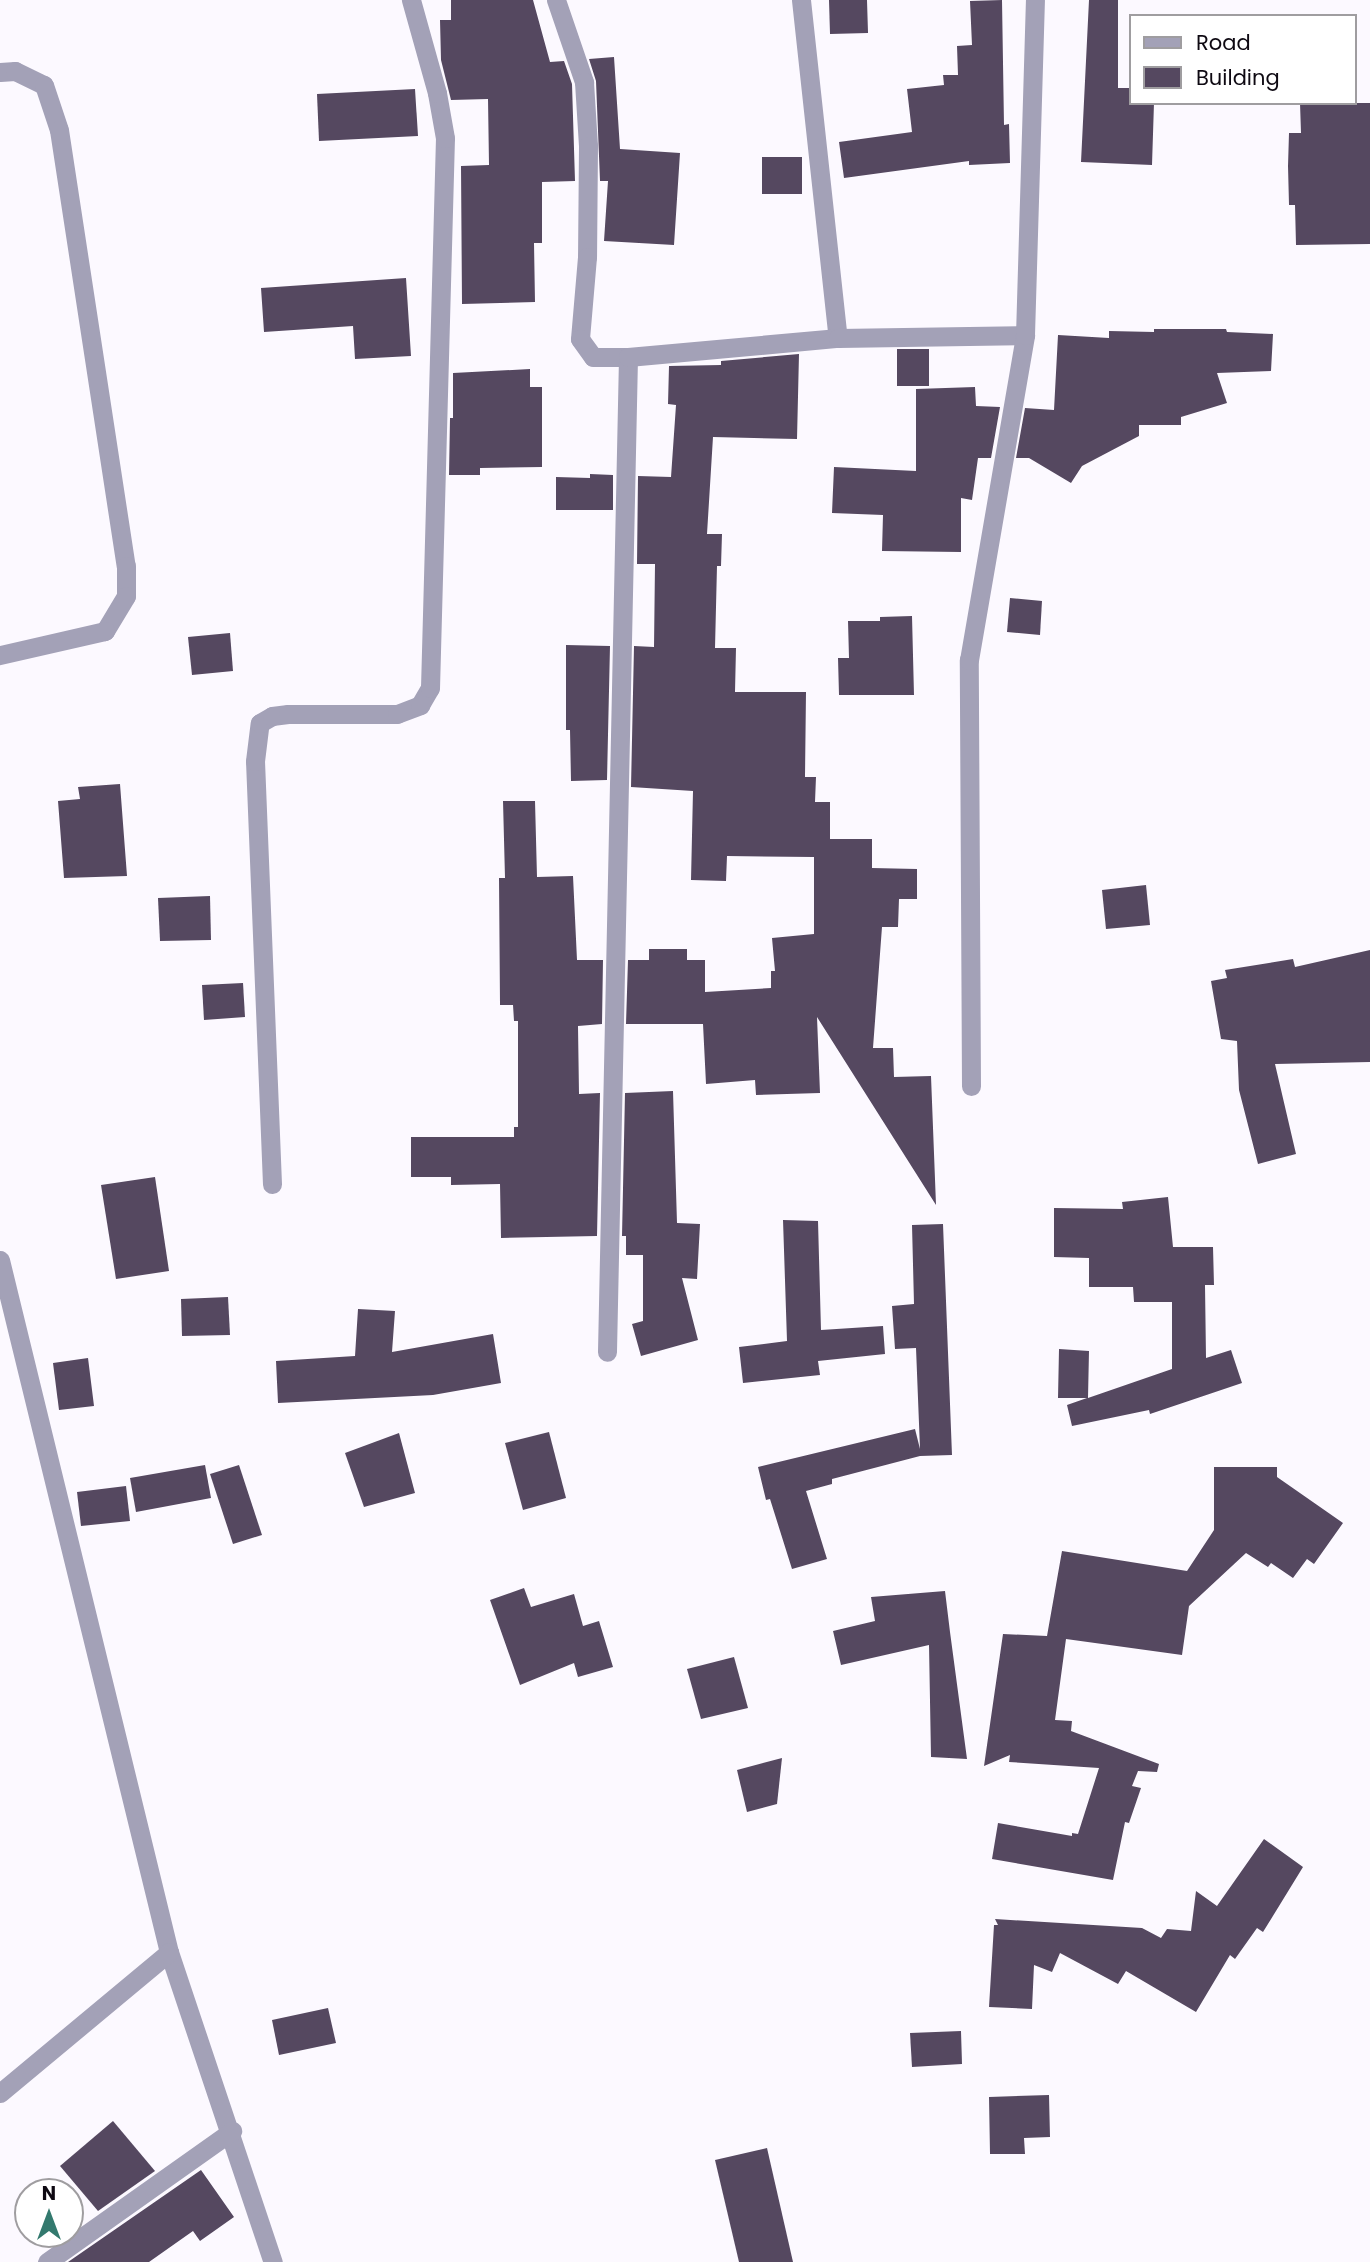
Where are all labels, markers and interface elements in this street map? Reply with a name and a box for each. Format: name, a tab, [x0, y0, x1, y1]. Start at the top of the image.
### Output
legend	[1128, 14, 1356, 105]
text: Road	[1196, 28, 1251, 57]
text: Building	[1196, 63, 1280, 92]
north arrow	[14, 2178, 84, 2248]
text: N	[42, 2180, 56, 2207]

